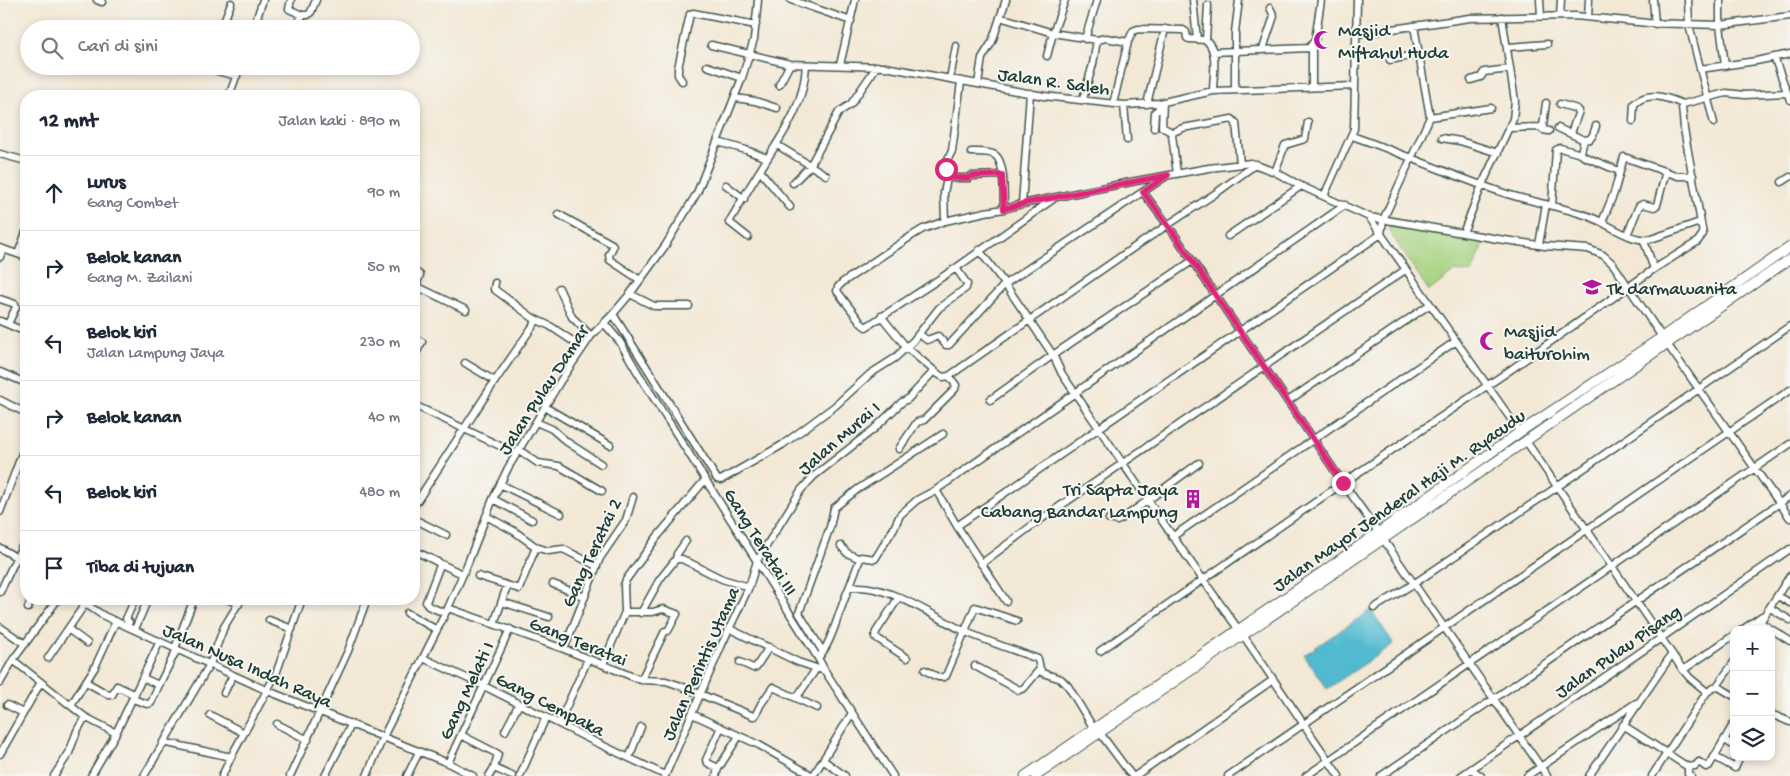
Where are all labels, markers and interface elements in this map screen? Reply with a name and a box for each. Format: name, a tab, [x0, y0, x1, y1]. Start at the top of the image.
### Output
search box	[20, 20, 420, 75]
place label: Masjid Miftahul Huda	[1338, 21, 1450, 66]
mosque icon: Masjid Miftahul Huda	[1312, 29, 1334, 51]
icon: search	[38, 34, 66, 62]
text: Cari di sini	[78, 36, 158, 59]
street label: Jalan R. Saleh	[996, 64, 1111, 103]
text: 12 mnt	[40, 110, 97, 135]
text: Jalan kaki · 890 m	[279, 113, 400, 132]
route start	[935, 158, 958, 181]
text: Lurus	[87, 172, 126, 195]
icon: ahead	[40, 179, 68, 207]
text: 90 m	[368, 184, 400, 203]
text: Gang Combet	[87, 195, 178, 214]
text: Belok kanan	[87, 247, 181, 270]
icon: right	[40, 254, 68, 282]
text: 50 m	[367, 259, 400, 278]
text: Gang M. Zailani	[87, 270, 193, 289]
school or university icon: Tk darmawanita	[1581, 276, 1603, 298]
place label: Tk darmawanita	[1606, 279, 1738, 302]
street label: Jalan Pulau Damar	[494, 320, 597, 460]
text: Belok kiri	[87, 322, 157, 345]
place label: Masjid baiturohim	[1504, 322, 1590, 367]
icon: left	[40, 329, 68, 357]
mosque icon: Masjid baiturohim	[1478, 330, 1500, 352]
text: 230 m	[360, 334, 400, 353]
text: Jalan Lampung Jaya	[87, 345, 224, 364]
street label: Jalan Murai I	[794, 398, 886, 482]
icon: right	[40, 404, 68, 432]
street label: Jalan Mayor Jenderal Haji M. Ryacudu	[1269, 405, 1531, 598]
text: Belok kanan	[87, 407, 181, 430]
text: 40 m	[368, 409, 400, 428]
route end	[1332, 472, 1355, 495]
icon: left	[40, 479, 68, 507]
place label: Tri Sapta Jaya Cabang Bandar Lampung	[981, 480, 1179, 525]
text: Belok kiri	[87, 482, 157, 505]
text: 480 m	[359, 484, 400, 503]
street label: Gang Teratai III	[717, 485, 801, 601]
building icon: Tri Sapta Jaya Cabang Bandar Lampung	[1182, 488, 1204, 510]
street label: Gang Teratai 2	[558, 495, 628, 612]
icon: arrive	[40, 554, 68, 582]
text: Tiba di tujuan	[87, 557, 194, 580]
street label: Jalan Perintis Utama	[658, 583, 747, 745]
street label: Jalan Pulau Pisang	[1552, 601, 1687, 705]
street label: Gang Teratai	[525, 613, 630, 673]
street label: Jalan Nusa Indah Raya	[158, 620, 336, 715]
map controls	[1730, 626, 1775, 761]
button: +	[1730, 626, 1775, 671]
street label: Gang Melati I	[435, 639, 501, 744]
street label: Gang Cempaka	[491, 669, 609, 744]
button: −	[1730, 671, 1775, 716]
button: layers	[1730, 716, 1775, 761]

